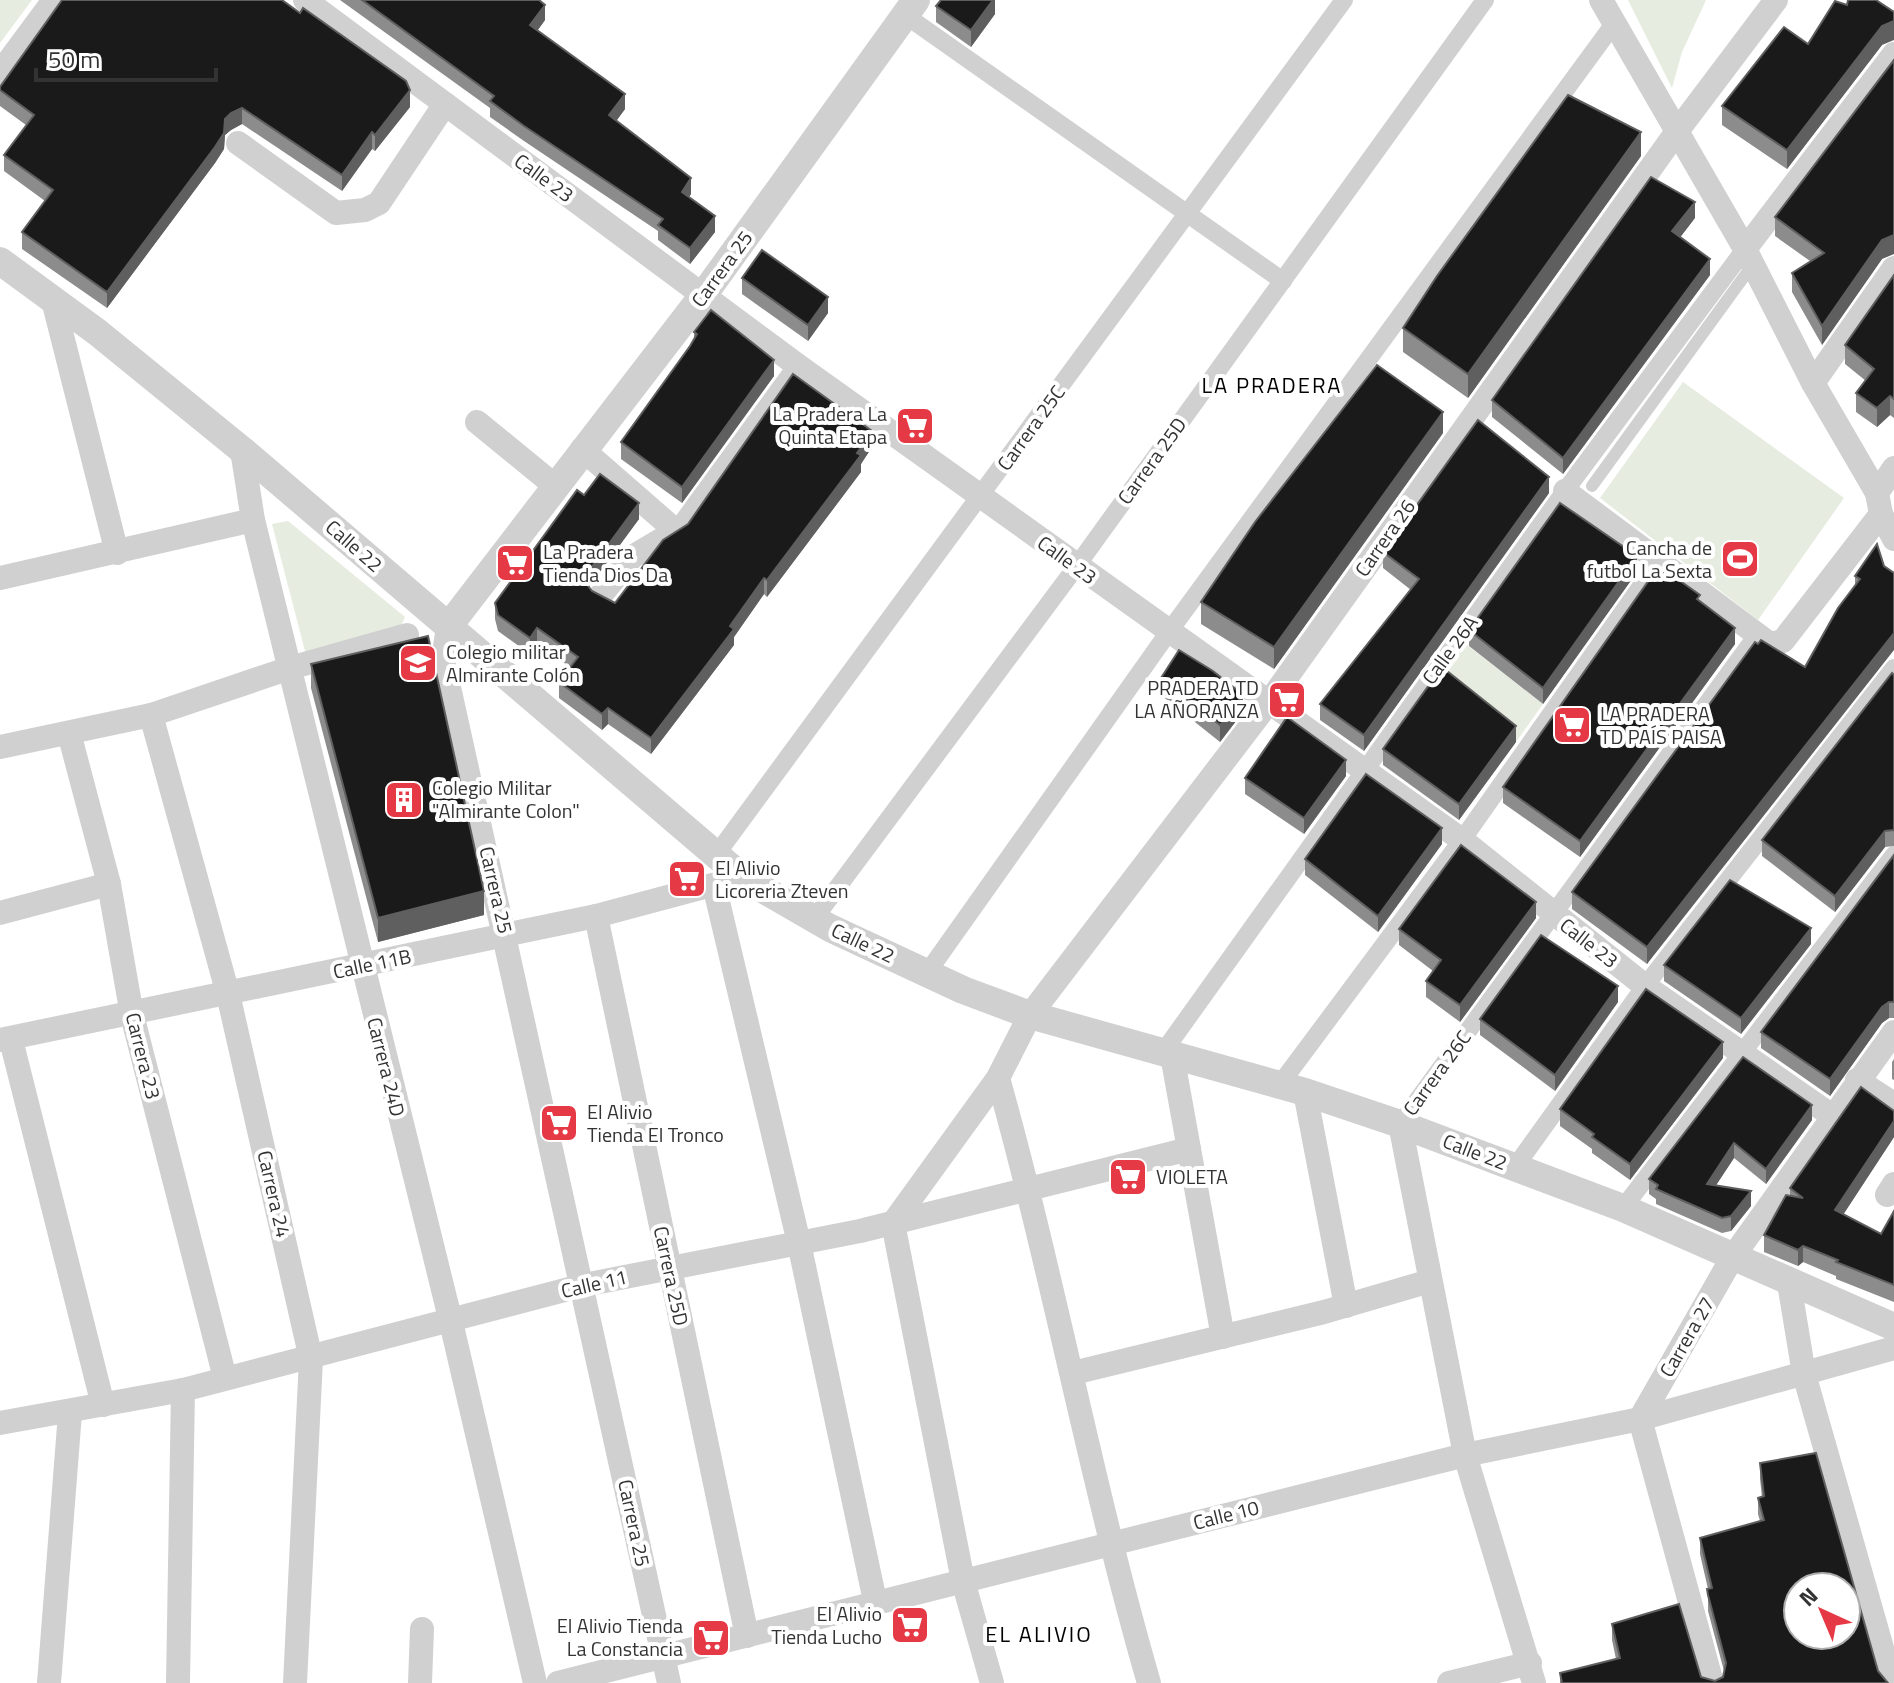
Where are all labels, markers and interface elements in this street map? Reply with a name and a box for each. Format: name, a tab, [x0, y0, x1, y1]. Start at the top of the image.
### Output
scale bar	[36, 32, 216, 82]
text: 50 m	[48, 41, 100, 77]
street label: Calle 23	[508, 145, 581, 210]
street label: Carrera 25	[683, 224, 760, 314]
district label: LA PRADERA	[1202, 368, 1342, 402]
street label: Carrera 25C	[989, 378, 1072, 477]
place label: La Pradera La Quinta Etapa	[773, 398, 887, 452]
supermarket icon: La Pradera La Quinta Etapa	[894, 405, 936, 447]
street label: Carrera 25D	[1109, 411, 1194, 511]
street label: Carrera 26	[1347, 493, 1423, 583]
street label: Calle 22	[319, 512, 390, 579]
street label: Calle 23	[1031, 527, 1104, 592]
place label: Cancha de futbol La Sexta	[1587, 532, 1712, 586]
place label: La Pradera Tienda Dios Da	[543, 536, 668, 590]
sports icon: Cancha de futbol La Sexta	[1719, 538, 1761, 580]
supermarket icon: La Pradera Tienda Dios Da	[494, 542, 536, 584]
street label: Calle 26A	[1414, 609, 1485, 691]
place label: Colegio militar Almirante Colón	[446, 636, 580, 690]
school or university icon: Colegio militar Almirante Colón	[397, 642, 439, 684]
place label: PRADERA TD LA AÑORANZA	[1134, 672, 1259, 726]
supermarket icon: PRADERA TD LA AÑORANZA	[1266, 679, 1308, 721]
place label: LA PRADERA TD PAÍS PAISA	[1600, 698, 1722, 752]
supermarket icon: LA PRADERA TD PAÍS PAISA	[1551, 704, 1593, 746]
place label: Colegio Militar "Almirante Colon"	[432, 772, 580, 826]
building icon: Colegio Militar "Almirante Colon"	[383, 779, 425, 821]
street label: Carrera 25	[471, 843, 522, 936]
place label: El Alivio Licoreria Zteven	[715, 852, 849, 906]
supermarket icon: El Alivio Licoreria Zteven	[666, 858, 708, 900]
street label: Calle 23	[1553, 910, 1625, 975]
street label: Calle 22	[826, 914, 900, 971]
street label: Calle 11B	[330, 940, 414, 987]
street label: Carrera 23	[118, 1009, 169, 1103]
street label: Carrera 24D	[359, 1014, 414, 1120]
street label: Carrera 26C	[1395, 1023, 1478, 1122]
place label: El Alivio Tienda El Tronco	[587, 1096, 724, 1150]
supermarket icon: El Alivio Tienda El Tronco	[538, 1102, 580, 1144]
street label: Calle 22	[1438, 1125, 1512, 1178]
street label: Carrera 24	[249, 1147, 300, 1240]
supermarket icon: VIOLETA	[1107, 1156, 1149, 1198]
place label: VIOLETA	[1156, 1161, 1228, 1192]
street label: Carrera 25D	[646, 1223, 697, 1329]
street label: Calle 11	[558, 1261, 630, 1306]
street label: Carrera 27	[1651, 1291, 1722, 1383]
street label: Carrera 25	[610, 1476, 659, 1569]
street label: Calle 10	[1190, 1491, 1262, 1538]
north arrow	[1782, 1571, 1862, 1651]
text: N	[1791, 1579, 1825, 1614]
place label: El Alivio Tienda Lucho	[771, 1598, 882, 1652]
supermarket icon: El Alivio Tienda Lucho	[889, 1604, 931, 1646]
place label: El Alivio Tienda La Constancia	[557, 1610, 683, 1664]
supermarket icon: El Alivio Tienda La Constancia	[690, 1617, 732, 1659]
district label: EL ALIVIO	[985, 1617, 1093, 1651]

